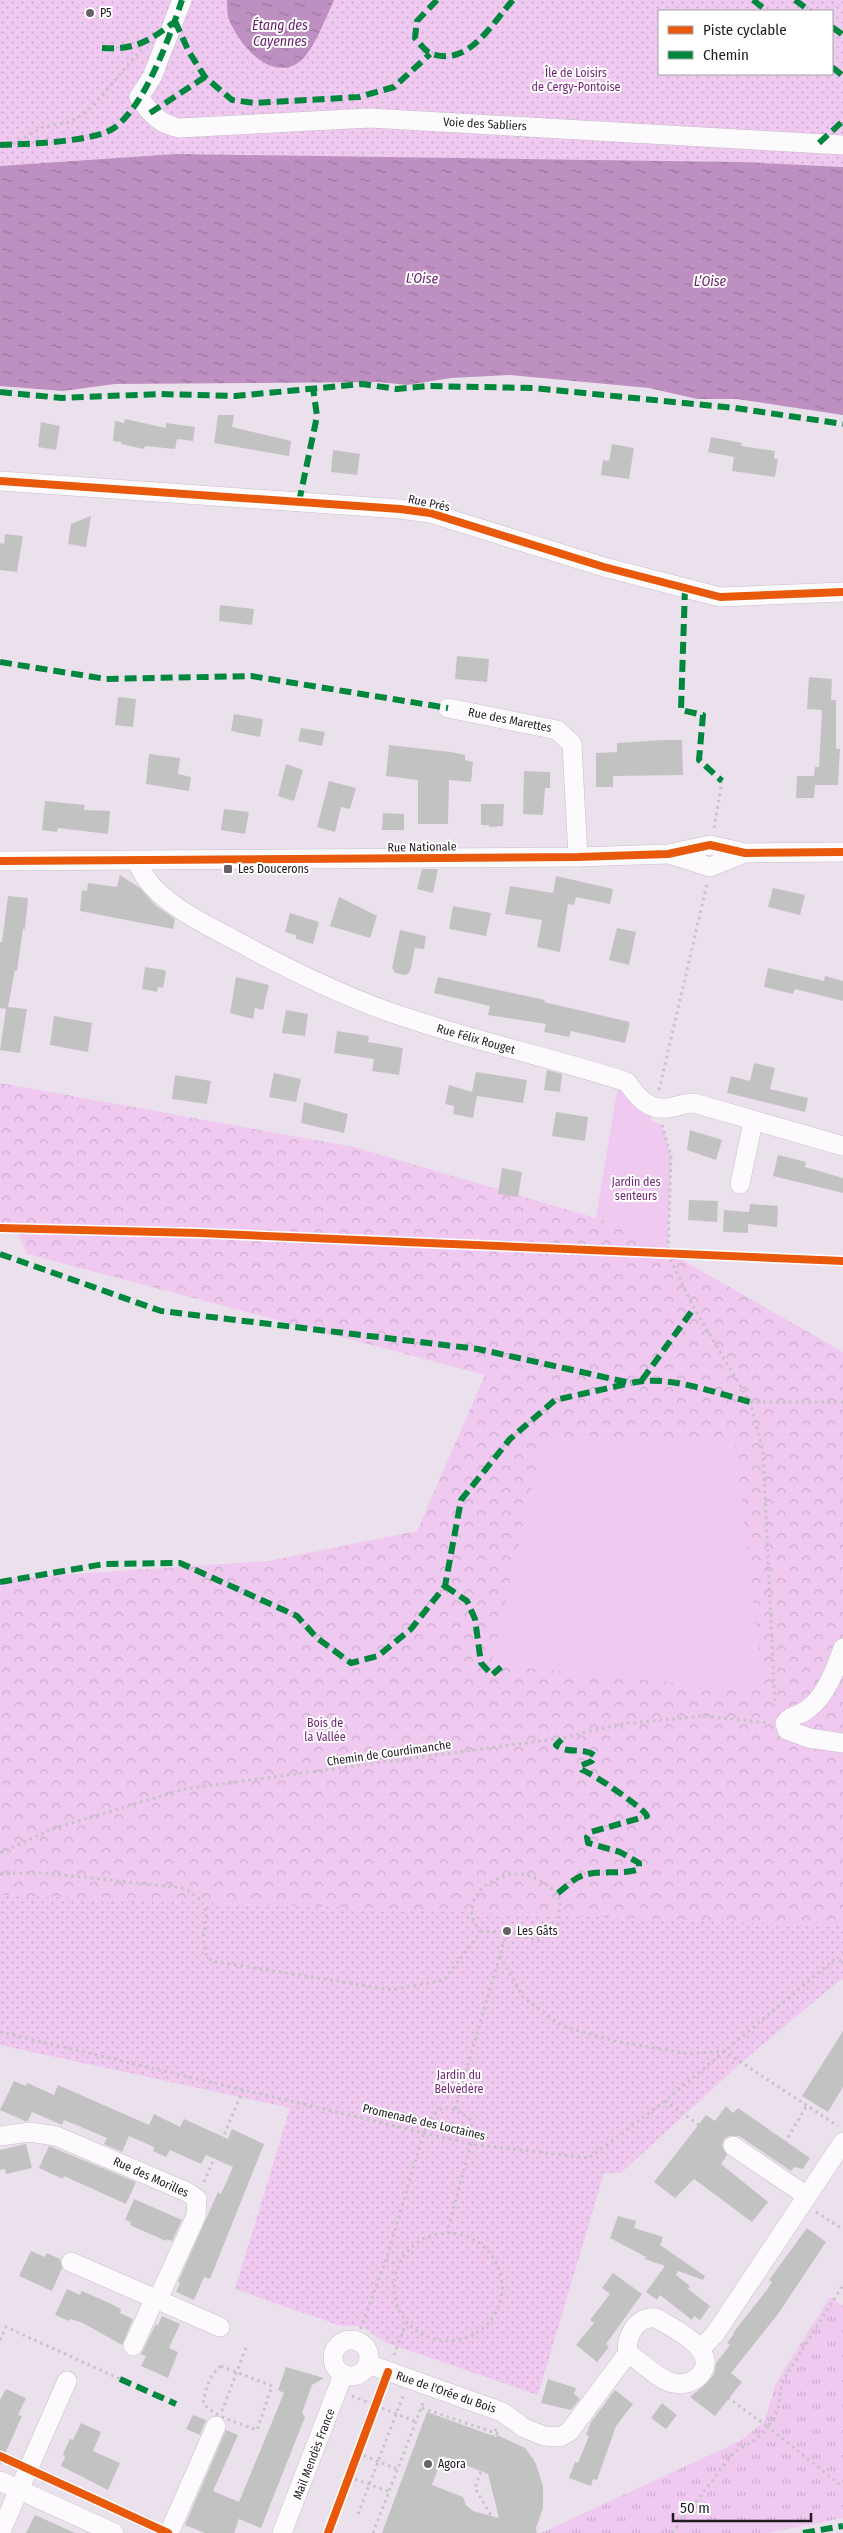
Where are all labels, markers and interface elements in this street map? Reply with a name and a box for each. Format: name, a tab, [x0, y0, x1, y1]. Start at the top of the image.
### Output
place label: P5	[100, 6, 112, 20]
marker: P5	[84, 7, 96, 19]
legend	[658, 10, 833, 75]
water label: Étang des Cayennes	[252, 16, 308, 50]
text: Piste cyclable	[703, 21, 787, 39]
text: Chemin	[703, 46, 749, 64]
park label: Île de Loisirs de Cergy-Pontoise	[532, 65, 621, 94]
street label: Voie des Sabliers	[443, 115, 527, 133]
water label: L'Oise	[406, 270, 439, 287]
water label: L’Oise	[694, 273, 727, 290]
street label: Rue Prés	[407, 492, 451, 514]
street label: Rue des Marettes	[467, 705, 553, 735]
street label: Rue Nationale	[387, 839, 457, 855]
place label: Les Doucerons	[238, 862, 309, 876]
marker: Les Doucerons	[222, 863, 234, 875]
street label: Rue Félix Rouget	[435, 1021, 517, 1057]
park label: Jardin des senteurs	[611, 1175, 661, 1203]
park label: Bois de la Vallée	[304, 1716, 346, 1744]
street label: Chemin de Courdimanche	[326, 1737, 452, 1769]
place label: Les Gâts	[517, 1924, 558, 1938]
marker: Les Gâts	[501, 1925, 513, 1937]
park label: Jardin du Belvédère	[435, 2068, 484, 2096]
street label: Promenade des Loctaines	[361, 2101, 487, 2143]
street label: Rue des Morilles	[111, 2154, 191, 2200]
street label: Rue de l'Orée du Bois	[394, 2368, 498, 2416]
street label: Mail Mendès France	[290, 2407, 338, 2501]
place label: Agora	[438, 2457, 466, 2471]
marker: Agora	[422, 2458, 434, 2470]
scale bar	[673, 2490, 810, 2522]
text: 50 m	[680, 2499, 710, 2517]

